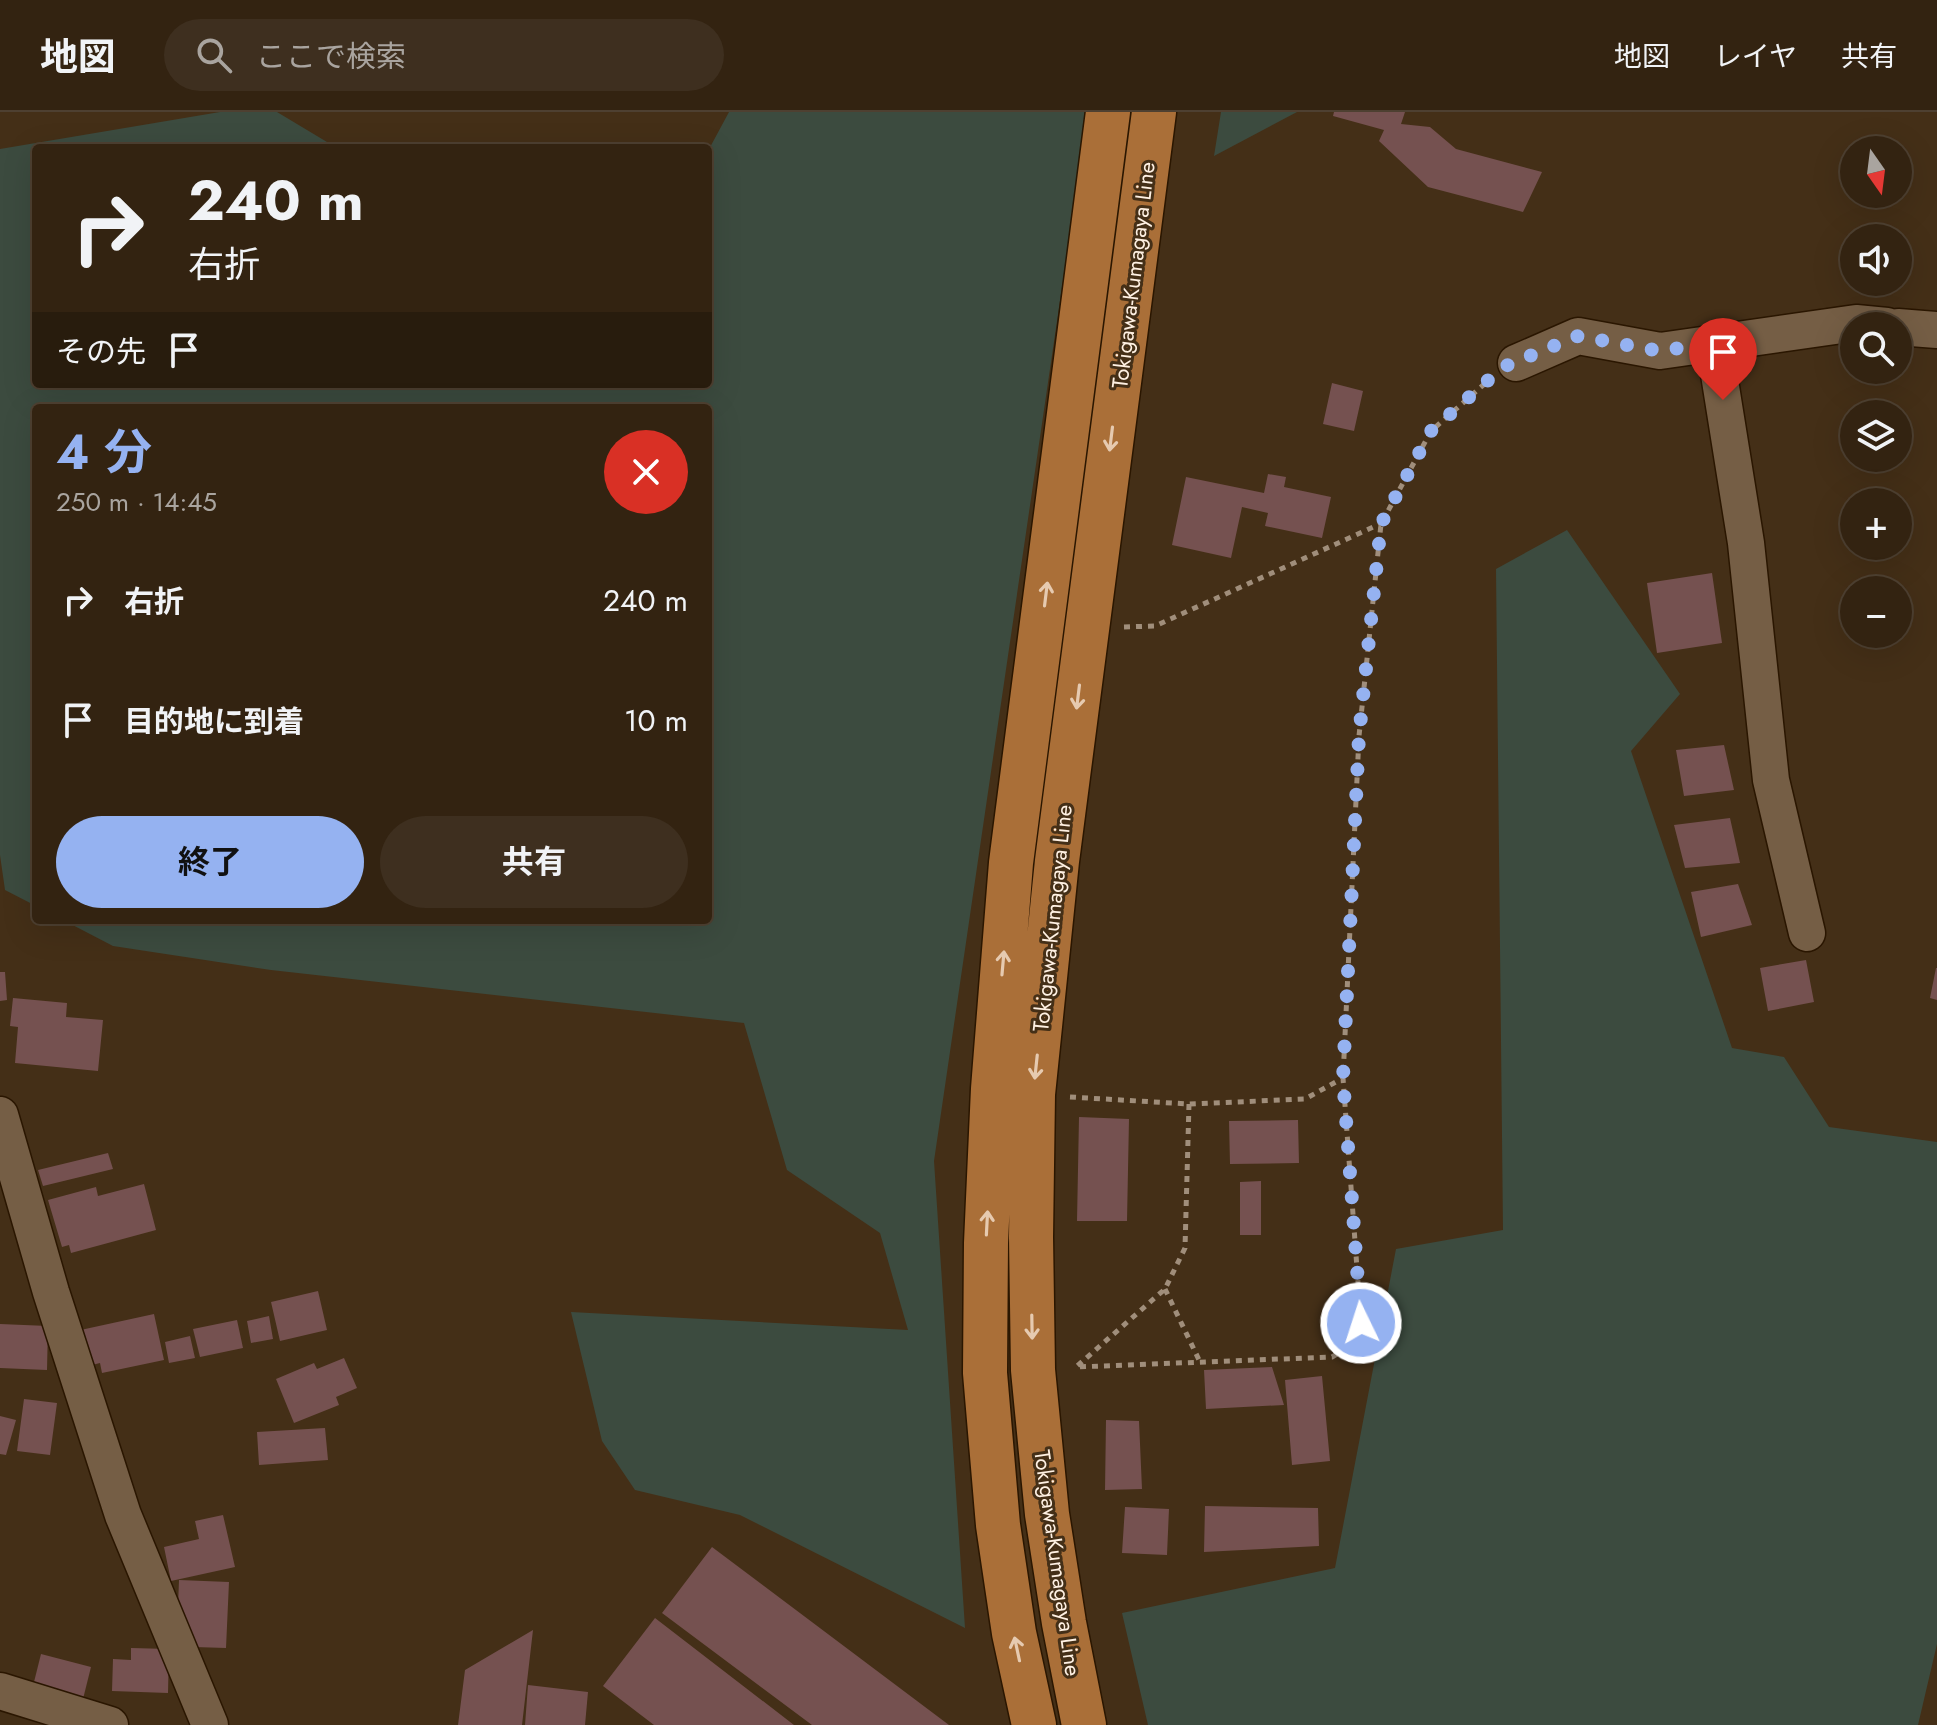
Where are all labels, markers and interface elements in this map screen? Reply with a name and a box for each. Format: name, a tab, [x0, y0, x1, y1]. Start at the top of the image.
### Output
search box	[164, 19, 724, 91]
text: 地図	[40, 29, 116, 84]
icon: search	[192, 33, 236, 77]
text: ここで検索	[256, 35, 406, 78]
text: 地図	[1614, 36, 1670, 77]
text: レイヤ	[1714, 36, 1797, 77]
text: 共有	[1841, 36, 1897, 77]
north arrow	[1840, 136, 1912, 208]
map controls	[1840, 136, 1912, 648]
text: 240 m	[188, 160, 364, 241]
street label: Tokigawa-Kumagaya Line	[1103, 160, 1163, 390]
icon: right	[56, 176, 160, 280]
button: sound	[1840, 224, 1912, 296]
text: 右折	[188, 238, 260, 290]
button: search	[1840, 312, 1912, 384]
pin	[1689, 318, 1757, 400]
icon: arrive	[162, 328, 206, 372]
text: その先	[56, 330, 146, 373]
icon: arrive	[1701, 330, 1745, 374]
button: layers	[1840, 400, 1912, 472]
text: 4 分	[56, 418, 152, 487]
one-way arrow	[1104, 425, 1119, 452]
button: close	[604, 430, 688, 514]
text: 250 m · 14:45	[56, 483, 217, 521]
button: +	[1840, 488, 1912, 560]
button: −	[1840, 576, 1912, 648]
icon: right	[56, 578, 100, 622]
text: 240 m	[603, 579, 688, 622]
text: 右折	[124, 580, 184, 623]
one-way arrow	[1039, 582, 1054, 607]
one-way arrow	[1070, 684, 1085, 709]
icon: arrive	[56, 698, 100, 742]
text: 10 m	[624, 699, 688, 742]
text: 目的地に到着	[124, 700, 304, 743]
street label: Tokigawa-Kumagaya Line	[1024, 803, 1080, 1033]
button: 終了	[56, 816, 364, 908]
button: 共有	[380, 816, 688, 908]
one-way arrow	[996, 950, 1011, 977]
one-way arrow	[1028, 1053, 1043, 1080]
one-way arrow	[979, 1210, 994, 1237]
position arrow	[1319, 1281, 1403, 1365]
one-way arrow	[1025, 1313, 1040, 1340]
street label: Tokigawa-Kumagaya Line	[1026, 1448, 1090, 1678]
one-way arrow	[1009, 1636, 1024, 1662]

